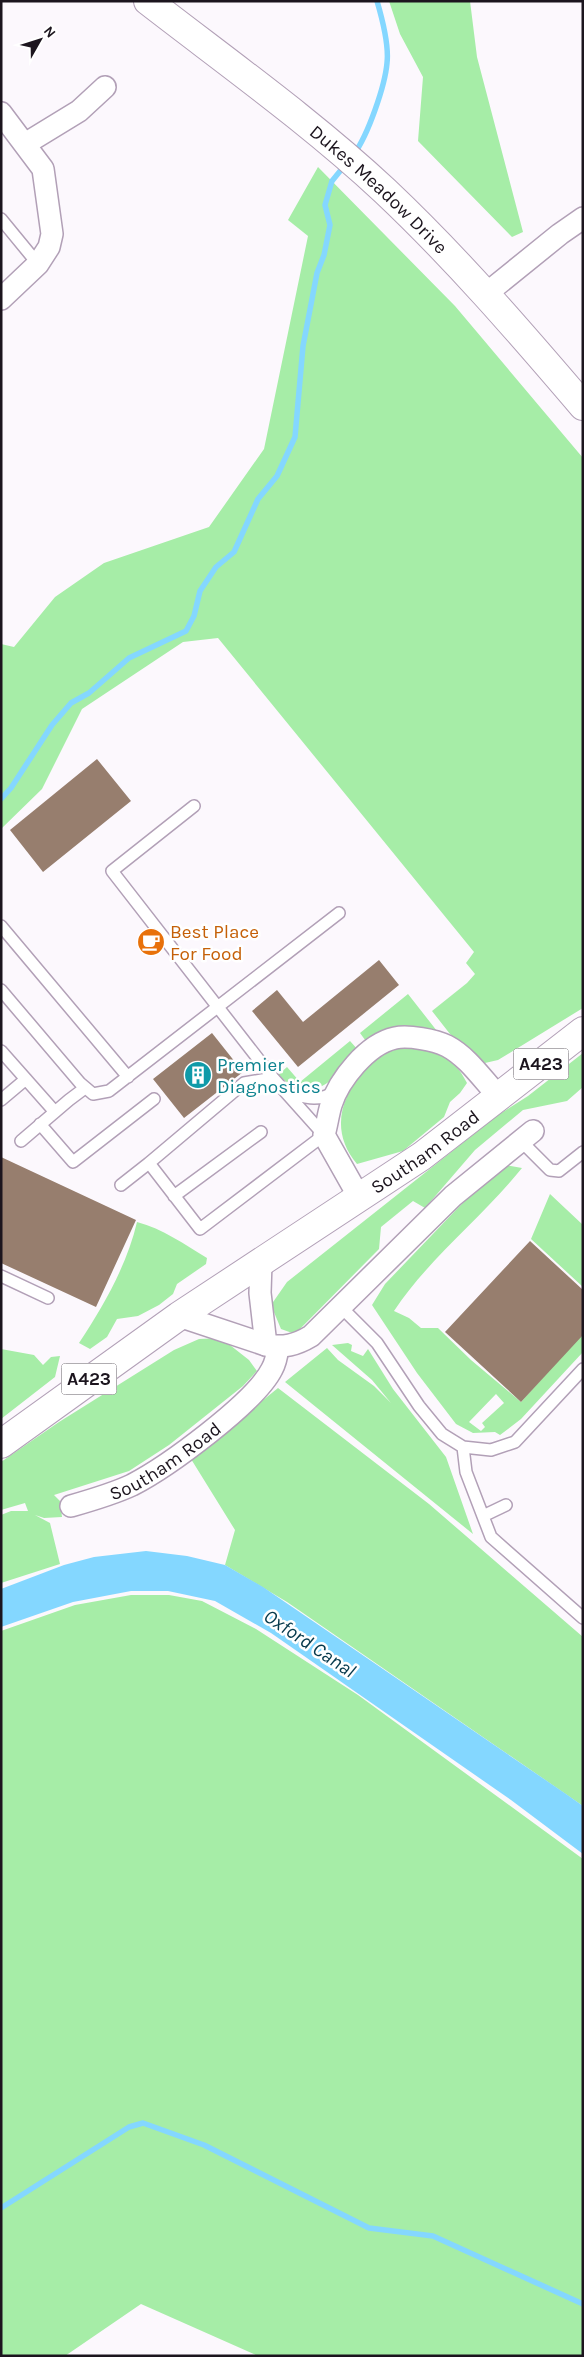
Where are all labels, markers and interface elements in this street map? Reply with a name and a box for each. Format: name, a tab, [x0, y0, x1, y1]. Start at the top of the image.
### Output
north arrow	[15, 15, 65, 65]
text: N	[40, 23, 59, 41]
street label: Dukes Meadow Drive	[305, 121, 452, 259]
place label: Best Place For Food	[170, 921, 259, 965]
cafe icon: Best Place For Food	[136, 927, 166, 957]
road number: A423	[514, 1048, 568, 1080]
place label: Premier Diagnostics	[217, 1054, 321, 1098]
building icon: Premier Diagnostics	[183, 1060, 213, 1090]
street label: Southam Road	[367, 1106, 484, 1199]
road number: A423	[62, 1364, 116, 1395]
street label: Southam Road	[106, 1418, 226, 1505]
water label: Oxford Canal	[259, 1604, 360, 1683]

